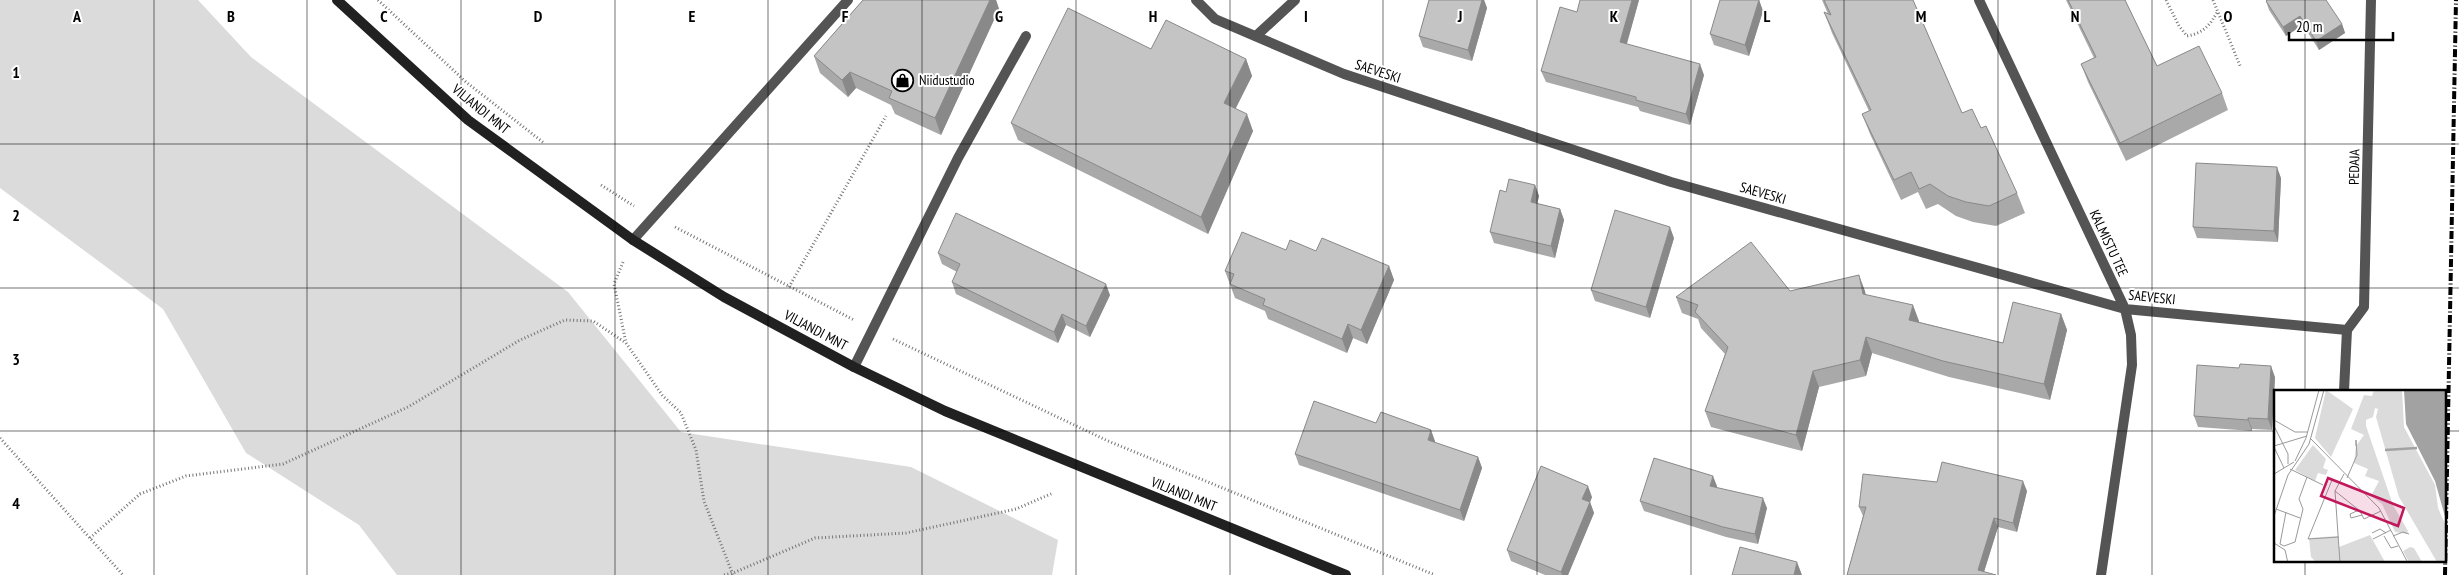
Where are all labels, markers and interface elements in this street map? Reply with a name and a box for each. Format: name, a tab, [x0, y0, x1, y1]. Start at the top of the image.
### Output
text: A	[72, 6, 82, 26]
text: B	[227, 6, 235, 26]
text: C	[380, 6, 388, 26]
text: D	[534, 6, 543, 26]
text: E	[689, 6, 696, 26]
text: F	[842, 6, 849, 26]
text: G	[995, 6, 1003, 26]
text: H	[1149, 6, 1157, 26]
text: I	[1304, 6, 1308, 26]
text: J	[1457, 6, 1462, 26]
text: K	[1610, 6, 1619, 26]
text: L	[1764, 6, 1771, 26]
text: M	[1916, 6, 1926, 26]
text: N	[2071, 6, 2079, 26]
text: O	[2224, 6, 2233, 26]
scale bar	[2289, 10, 2393, 42]
text: 20 m	[2296, 17, 2322, 36]
street label: SAEVESKI	[1353, 55, 1403, 87]
text: 1	[12, 62, 20, 82]
shop icon: Niidustudio	[891, 68, 915, 92]
place label: Niidustudio	[919, 71, 975, 89]
street label: VILJANDI MNT	[448, 80, 514, 138]
street label: PEDAJA	[2345, 148, 2363, 185]
street label: SAEVESKI	[1738, 178, 1788, 208]
text: 2	[12, 205, 20, 225]
street label: KALMISTU TEE	[2086, 207, 2132, 279]
street label: SAEVESKI	[2128, 286, 2176, 308]
street label: VILJANDI MNT	[780, 305, 852, 355]
text: 3	[12, 349, 20, 369]
inset map	[2274, 390, 2446, 562]
street label: VILJANDI MNT	[1148, 472, 1220, 516]
text: 4	[12, 493, 20, 513]

